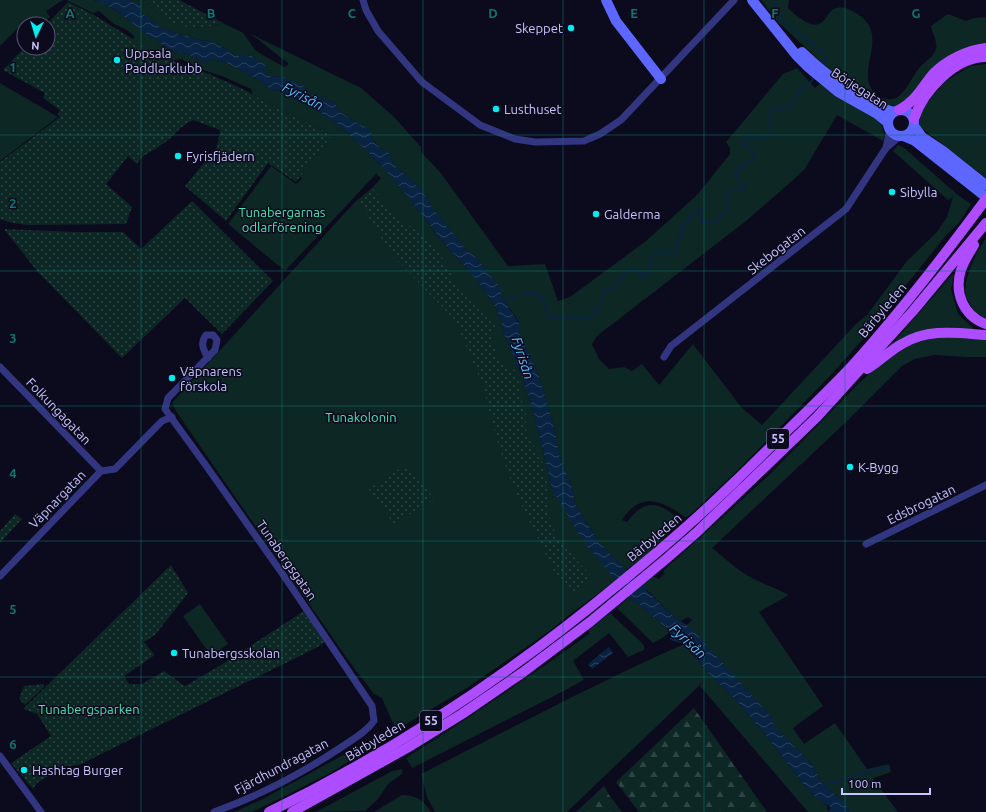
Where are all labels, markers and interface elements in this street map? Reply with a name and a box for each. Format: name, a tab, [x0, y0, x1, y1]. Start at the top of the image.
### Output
text: A	[65, 6, 75, 20]
text: B	[207, 6, 216, 20]
text: C	[348, 6, 357, 20]
text: D	[488, 6, 498, 20]
text: E	[630, 6, 638, 20]
text: F	[771, 6, 779, 20]
text: G	[912, 6, 921, 20]
north arrow	[16, 16, 56, 56]
place label: Skeppet	[515, 21, 563, 35]
marker: Skeppet	[566, 23, 576, 33]
text: N	[31, 40, 40, 52]
place label: Uppsala Paddlarklubb	[125, 46, 202, 75]
marker: Uppsala Paddlarklubb	[112, 55, 122, 65]
text: 1	[9, 60, 17, 74]
street label: Börjegatan	[829, 65, 891, 111]
water label: Fyrisån	[280, 79, 326, 113]
place label: Lusthuset	[504, 102, 562, 116]
marker: Lusthuset	[491, 104, 501, 114]
place label: Fyrisfjädern	[186, 149, 255, 163]
marker: Fyrisfjädern	[173, 151, 183, 161]
place label: Sibylla	[900, 185, 937, 199]
marker: Sibylla	[887, 187, 897, 197]
text: 2	[9, 196, 17, 210]
park label: Tunabergarnas odlarförening	[239, 205, 326, 234]
place label: Galderma	[604, 207, 660, 221]
marker: Galderma	[591, 209, 601, 219]
street label: Skebogatan	[745, 223, 807, 277]
street label: Bärbyleden	[855, 280, 909, 340]
text: 3	[9, 331, 17, 345]
water label: Fyrisån	[509, 335, 537, 381]
place label: Väpnarens förskola	[180, 364, 242, 393]
marker: Väpnarens förskola	[167, 373, 177, 383]
street label: Folkungagatan	[24, 375, 94, 447]
park label: Tunakolonin	[325, 410, 397, 424]
road number: 55	[767, 429, 789, 449]
place label: K-Bygg	[858, 460, 899, 474]
marker: K-Bygg	[845, 462, 855, 472]
text: 4	[9, 466, 17, 480]
street label: Väpnargatan	[26, 467, 88, 531]
street label: Edsbrogatan	[885, 482, 957, 526]
street label: Bärbyleden	[624, 510, 684, 564]
street label: Tunabergsgatan	[254, 517, 320, 603]
text: 5	[9, 602, 17, 616]
water label: Fyrisån	[666, 620, 710, 662]
place label: Tunabergsskolan	[182, 646, 280, 660]
marker: Tunabergsskolan	[169, 648, 179, 658]
park label: Tunabergsparken	[38, 702, 140, 716]
road number: 55	[420, 711, 442, 731]
street label: Bärbyleden	[343, 717, 407, 763]
street label: Fjärdhundragatan	[232, 735, 330, 797]
text: 6	[9, 737, 17, 751]
place label: Hashtag Burger	[32, 763, 123, 777]
marker: Hashtag Burger	[19, 765, 29, 775]
scale bar	[842, 770, 930, 796]
text: 100 m	[848, 777, 881, 790]

